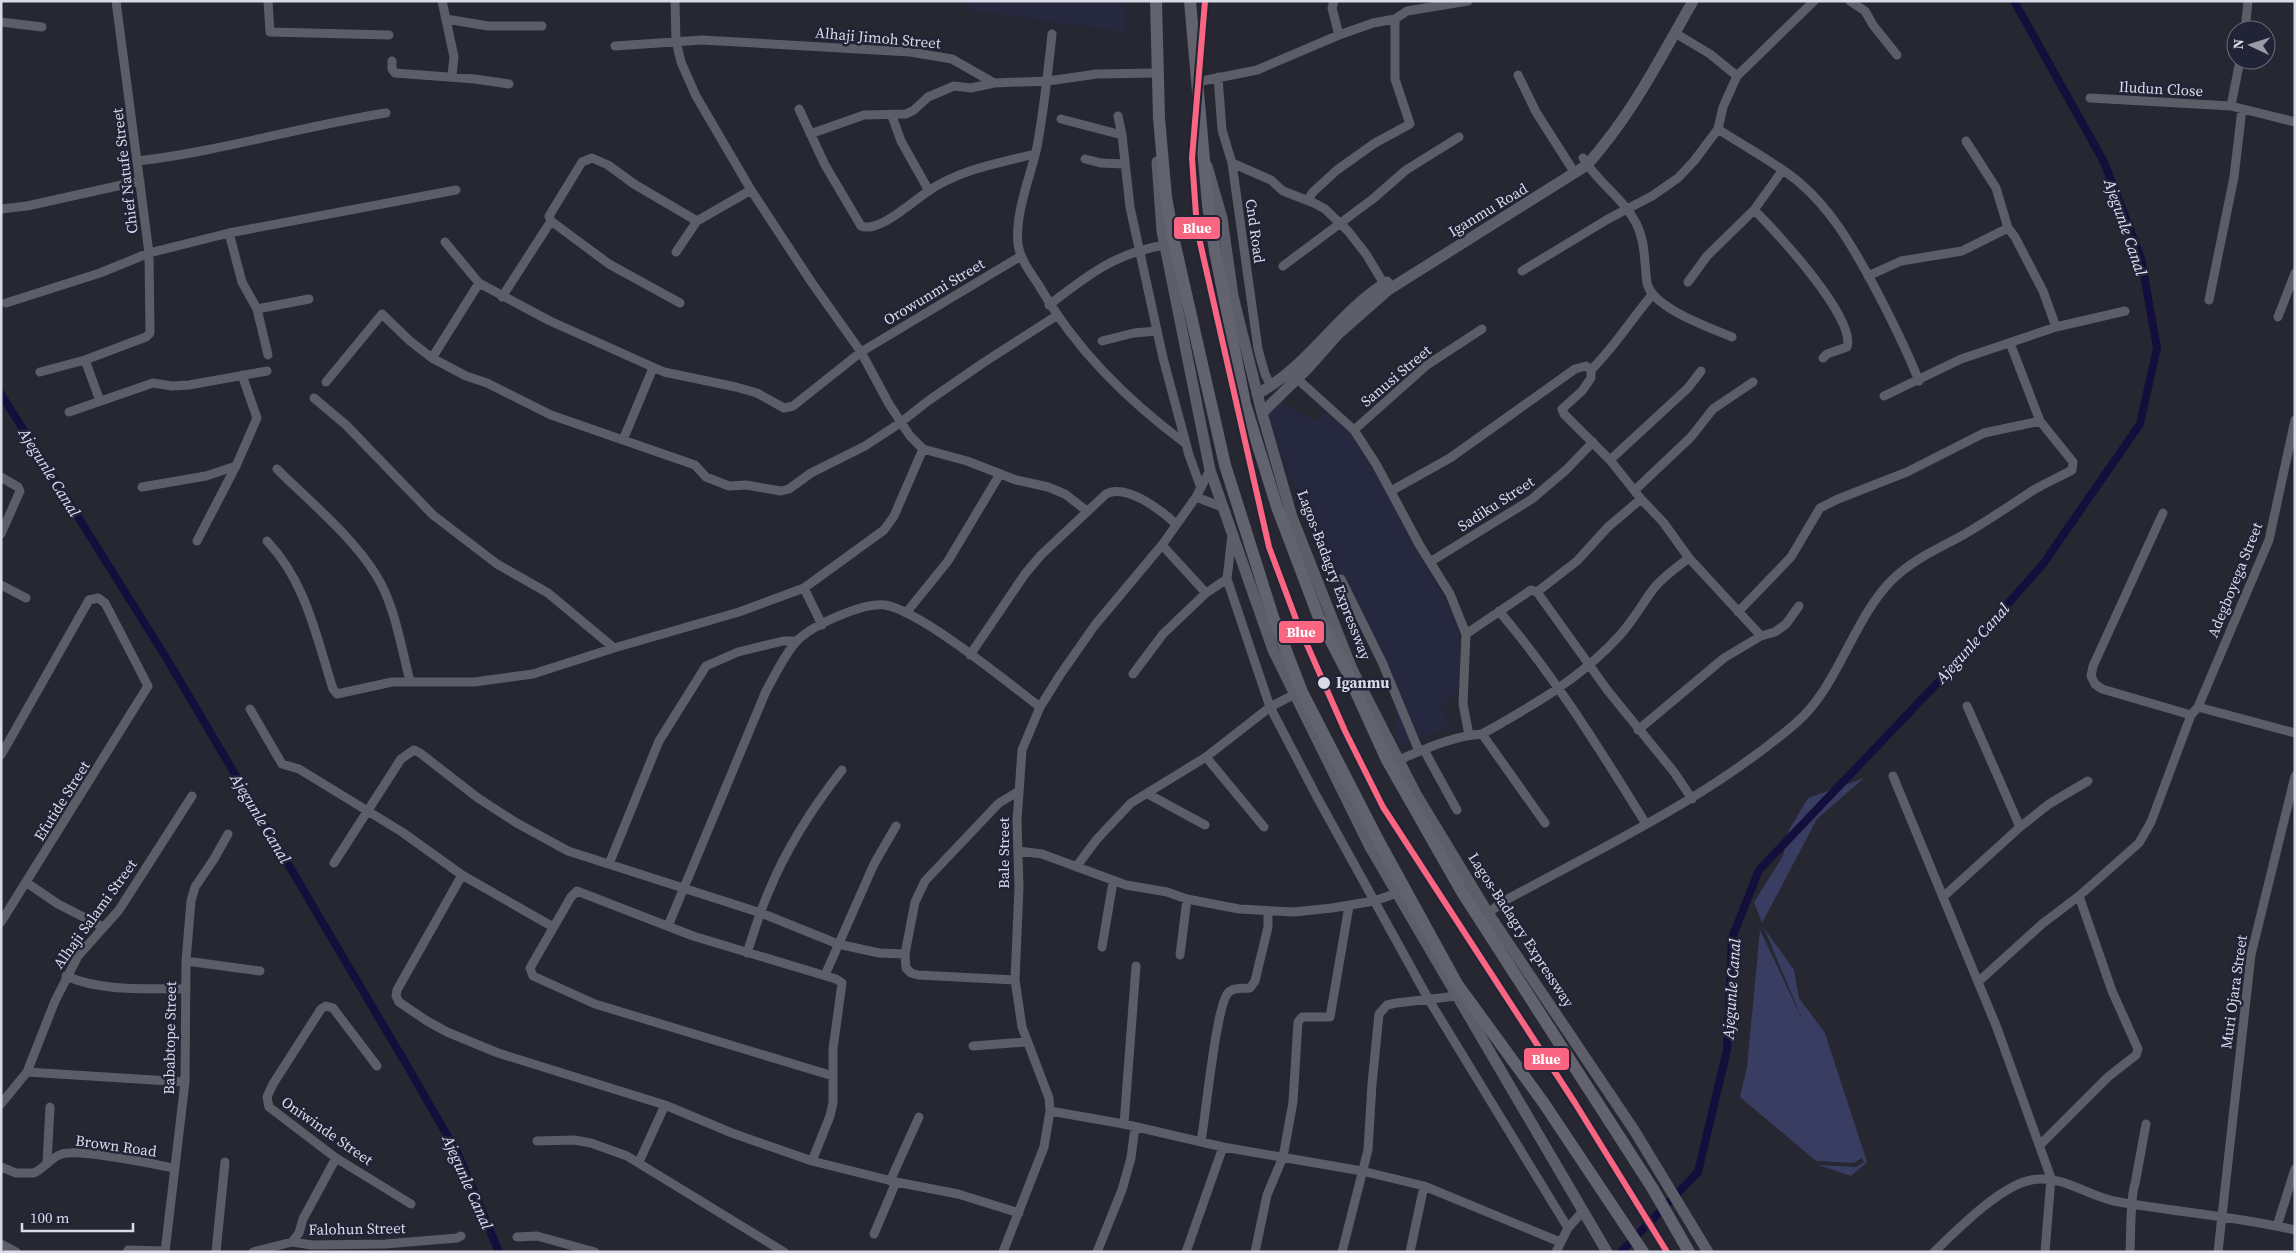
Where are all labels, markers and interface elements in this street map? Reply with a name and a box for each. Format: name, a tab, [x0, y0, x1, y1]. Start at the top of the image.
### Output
north arrow	[2226, 20, 2276, 70]
street label: Alhaji Jimoh Street	[814, 22, 942, 53]
text: N	[2228, 38, 2248, 50]
street label: Iludun Close	[2118, 76, 2204, 101]
street label: Chief Natufe Street	[106, 107, 143, 235]
water label: Ajegunle Canal	[2099, 175, 2153, 279]
street label: Iganmu Road	[1444, 177, 1532, 242]
street label: Cnd Road	[1241, 198, 1270, 265]
line badge: Blue	[1173, 216, 1221, 240]
text: Blue	[1182, 218, 1212, 238]
street label: Orowunmi Street	[879, 253, 988, 330]
street label: Sanusi Street	[1356, 340, 1436, 411]
water label: Ajegunle Canal	[13, 422, 86, 521]
street label: Sadiku Street	[1453, 471, 1538, 536]
street label: Lagos-Badagry Expressway	[1292, 487, 1377, 663]
street label: Adegboyega Street	[2202, 519, 2267, 641]
water label: Ajegunle Canal	[1929, 598, 2014, 689]
line badge: Blue	[1278, 620, 1325, 644]
text: Blue	[1286, 622, 1316, 642]
place label: Iganmu	[1336, 672, 1389, 693]
marker: Iganmu	[1316, 675, 1332, 691]
street label: Efutide Street	[29, 757, 95, 845]
water label: Ajegunle Canal	[225, 768, 297, 867]
street label: Bale Street	[993, 817, 1014, 889]
street label: Lagos-Badagry Expressway	[1463, 848, 1580, 1011]
street label: Alhaji Salami Street	[48, 855, 142, 973]
street label: Muri Ojara Street	[2215, 934, 2252, 1050]
water label: Ajegunle Canal	[1716, 937, 1746, 1041]
street label: Bababtope Street	[158, 981, 181, 1095]
line badge: Blue	[1523, 1047, 1570, 1071]
text: Blue	[1531, 1049, 1561, 1069]
street label: Oniwinde Street	[277, 1091, 377, 1170]
street label: Brown Road	[74, 1129, 159, 1162]
water label: Ajegunle Canal	[437, 1130, 499, 1233]
scale bar	[22, 1200, 134, 1232]
text: 100 m	[30, 1207, 70, 1228]
street label: Falohun Street	[308, 1217, 406, 1240]

